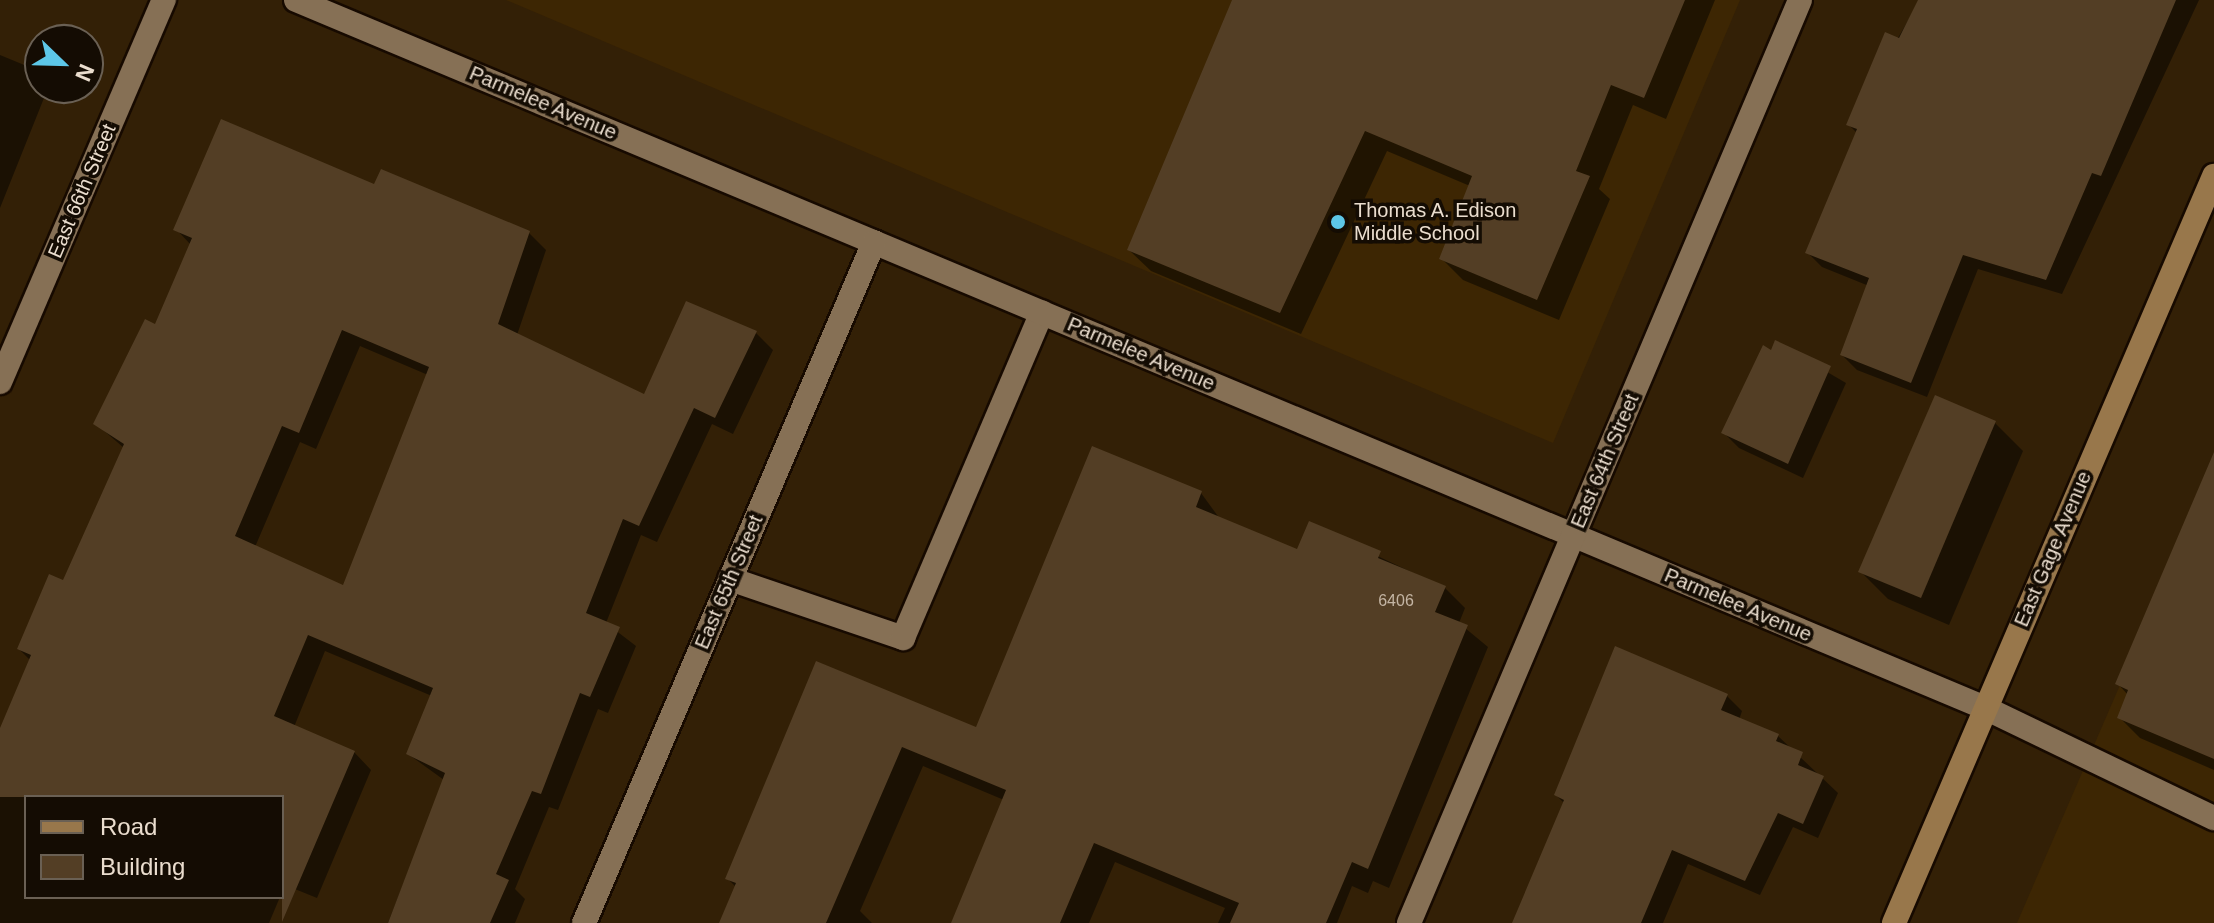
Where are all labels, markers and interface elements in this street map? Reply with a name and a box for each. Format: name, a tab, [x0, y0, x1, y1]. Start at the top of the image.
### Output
north arrow	[24, 24, 104, 104]
text: N	[70, 61, 99, 85]
street label: Parmelee Avenue	[465, 61, 621, 145]
street label: East 66th Street	[43, 120, 121, 262]
place label: Thomas A. Edison Middle School	[1354, 198, 1517, 245]
marker: Thomas A. Edison Middle School	[1329, 213, 1347, 231]
street label: Parmelee Avenue	[1063, 312, 1219, 396]
street label: East 64th Street	[1566, 390, 1644, 532]
street label: East Gage Avenue	[2009, 467, 2097, 631]
street label: East 65th Street	[690, 511, 768, 653]
street label: Parmelee Avenue	[1660, 563, 1816, 647]
house number: 6406	[1378, 591, 1414, 611]
legend	[24, 795, 284, 899]
text: Road	[100, 813, 157, 840]
text: Building	[100, 853, 185, 880]

